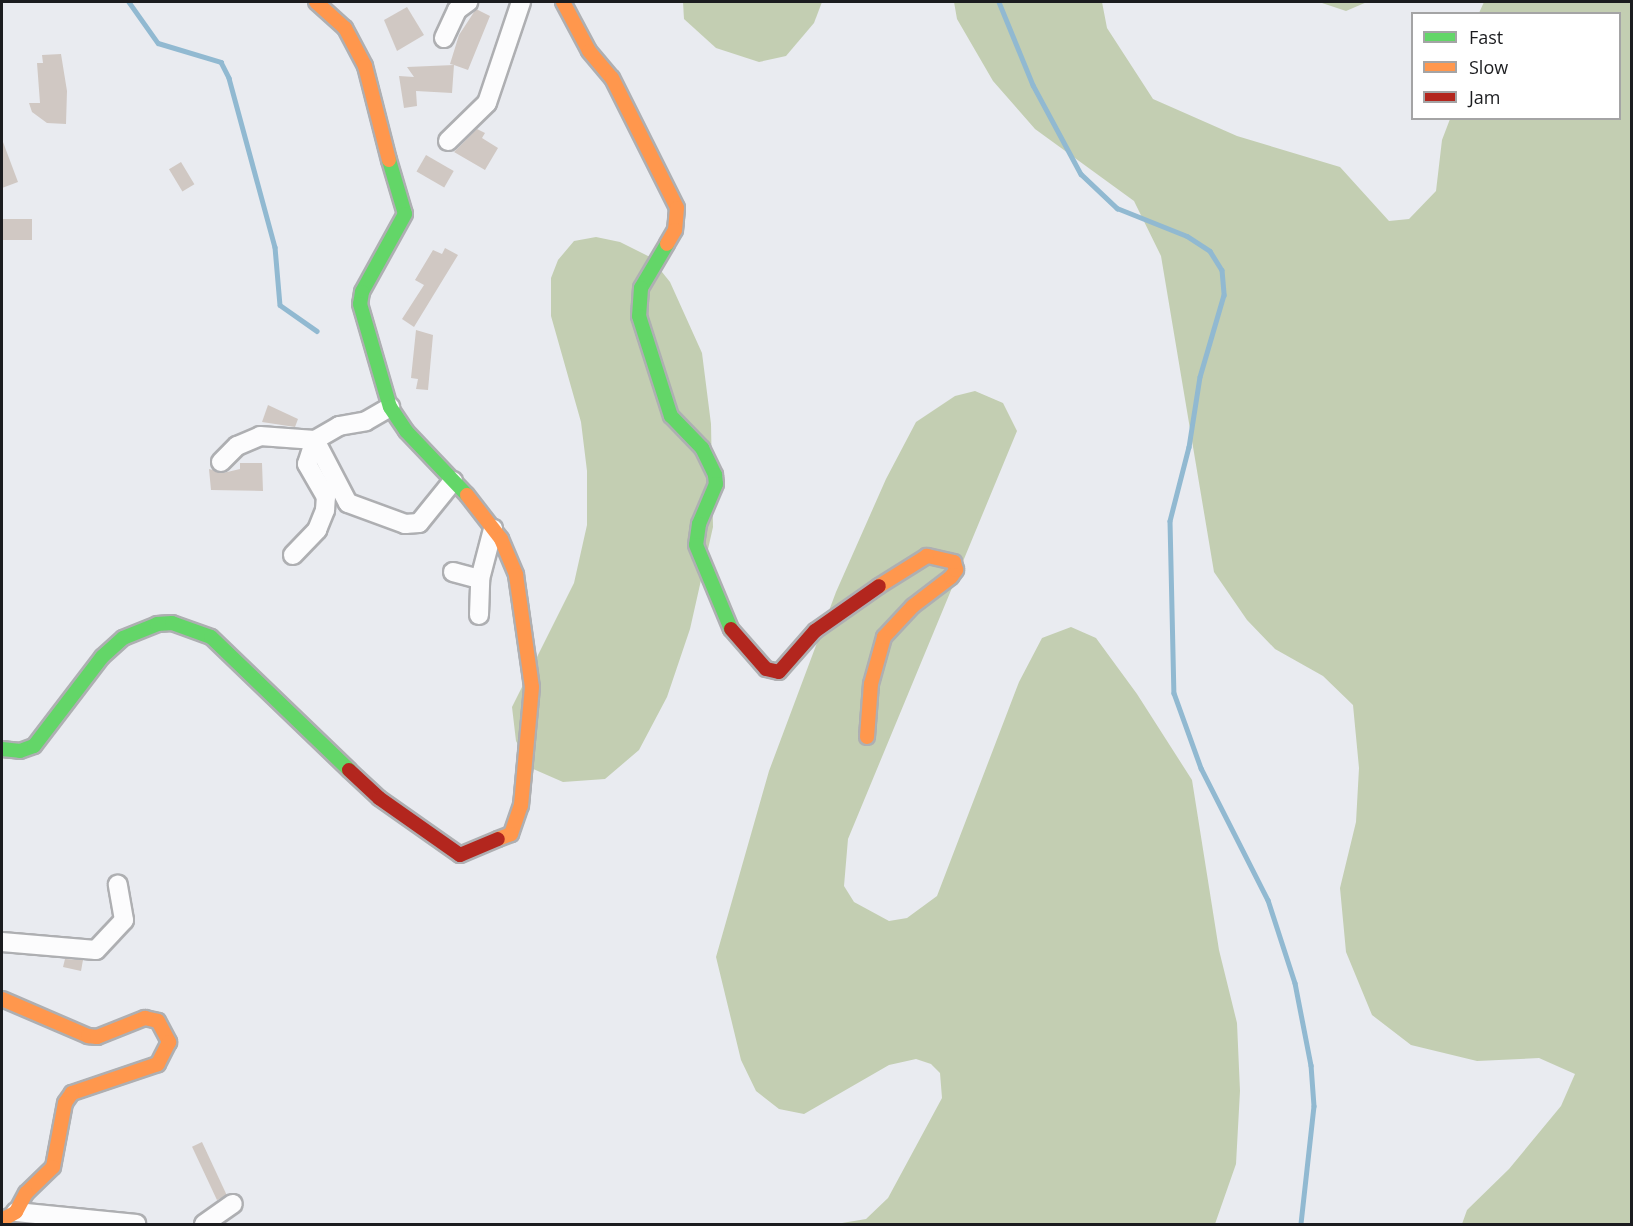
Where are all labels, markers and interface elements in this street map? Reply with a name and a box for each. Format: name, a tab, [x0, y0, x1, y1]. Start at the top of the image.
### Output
legend	[1411, 12, 1621, 120]
text: Fast	[1469, 25, 1503, 49]
text: Slow	[1469, 55, 1508, 79]
text: Jam	[1469, 85, 1501, 109]

